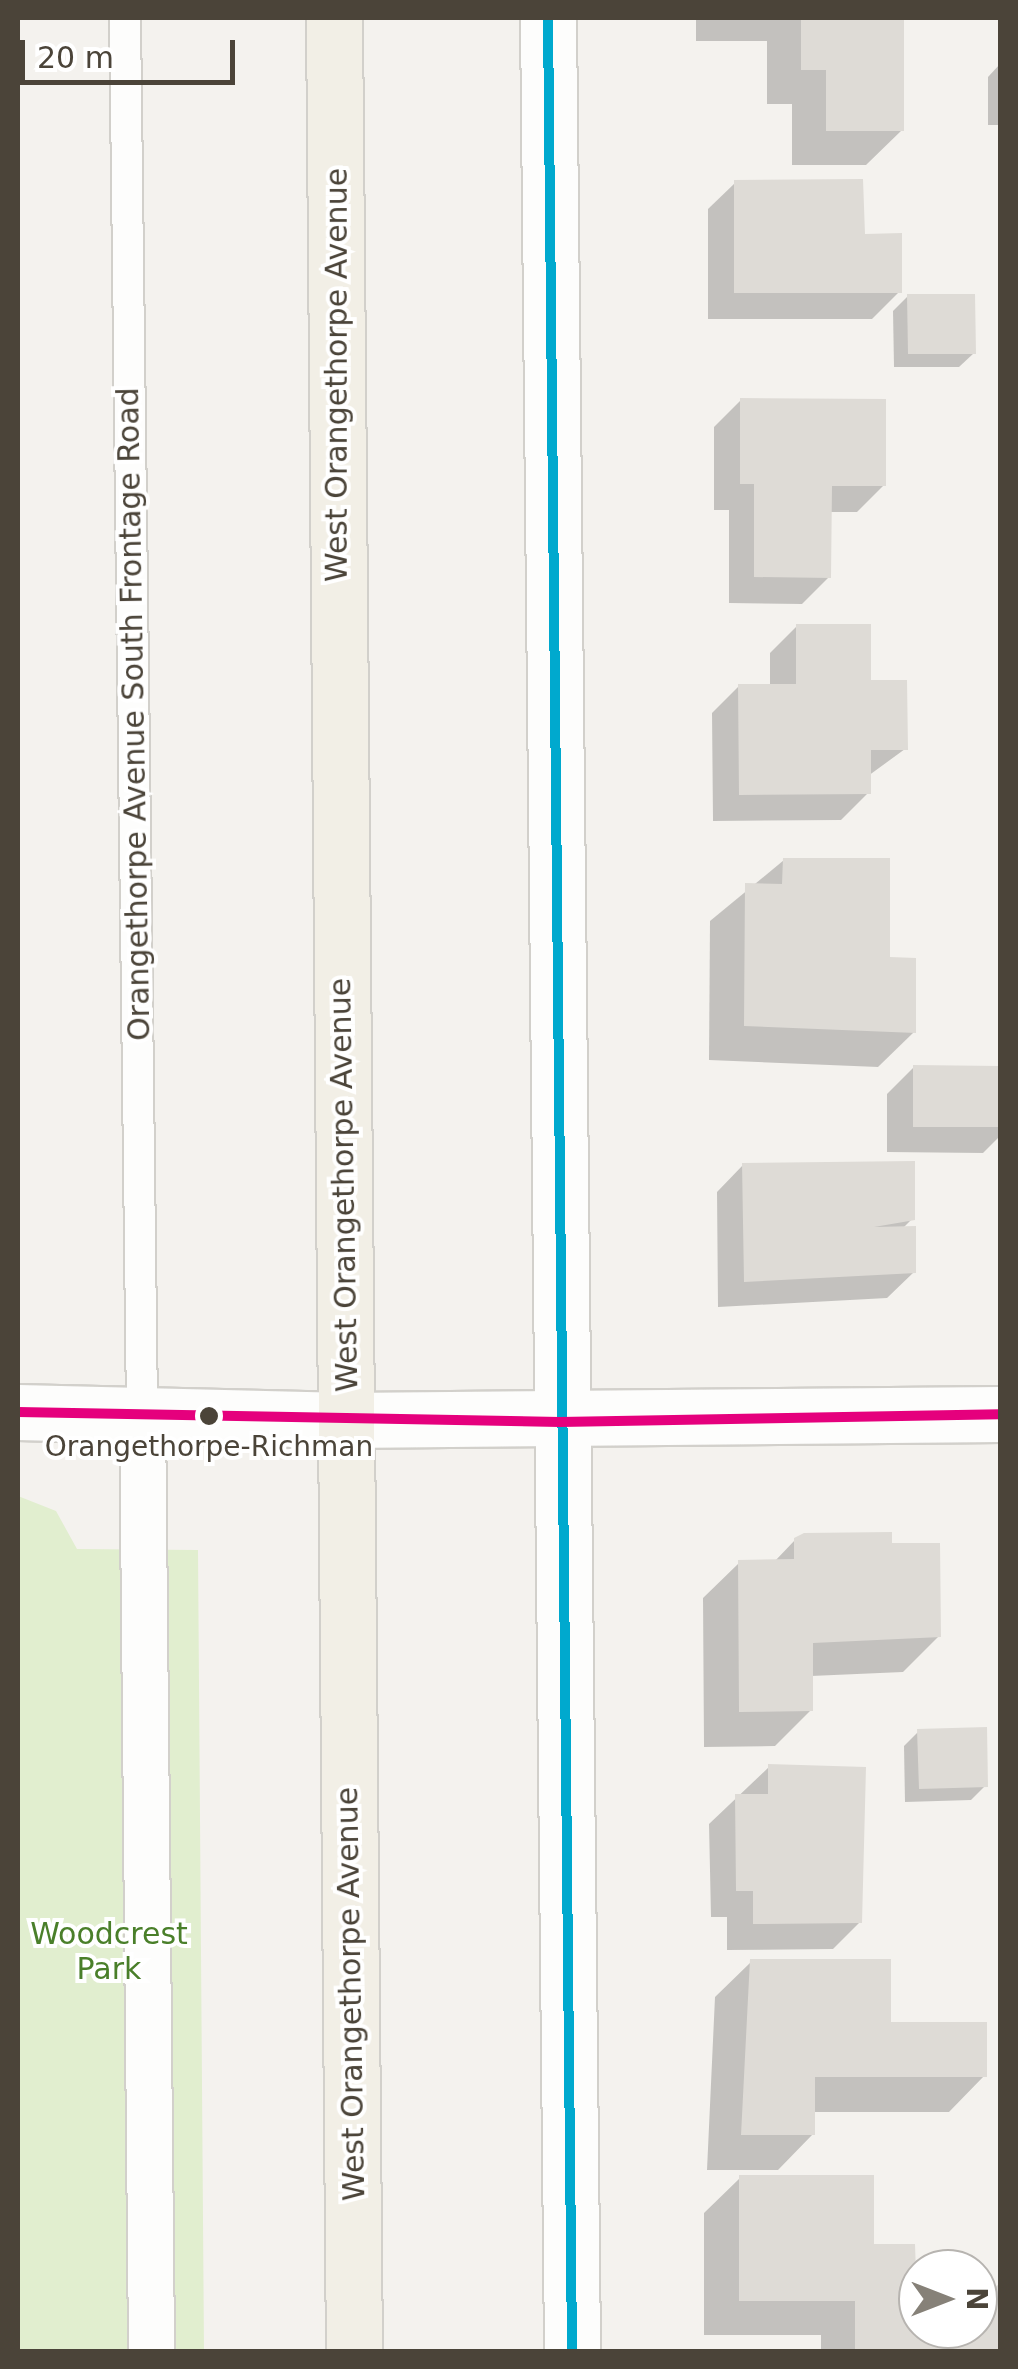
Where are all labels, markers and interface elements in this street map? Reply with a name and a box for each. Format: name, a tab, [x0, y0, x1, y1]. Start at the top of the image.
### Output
scale bar	[25, 20, 240, 82]
text: 20 m	[37, 40, 114, 75]
street label: West Orangethorpe Avenue	[319, 168, 355, 582]
street label: Orangethorpe Avenue South Frontage Road	[110, 387, 158, 1041]
street label: West Orangethorpe Avenue	[322, 978, 366, 1392]
marker: Orangethorpe-Richman	[199, 1406, 219, 1426]
place label: Orangethorpe-Richman	[45, 1430, 373, 1464]
street label: West Orangethorpe Avenue	[329, 1787, 373, 2201]
park label: Woodcrest Park	[30, 1916, 188, 1986]
north arrow	[898, 2249, 998, 2349]
text: N	[960, 2287, 993, 2311]

